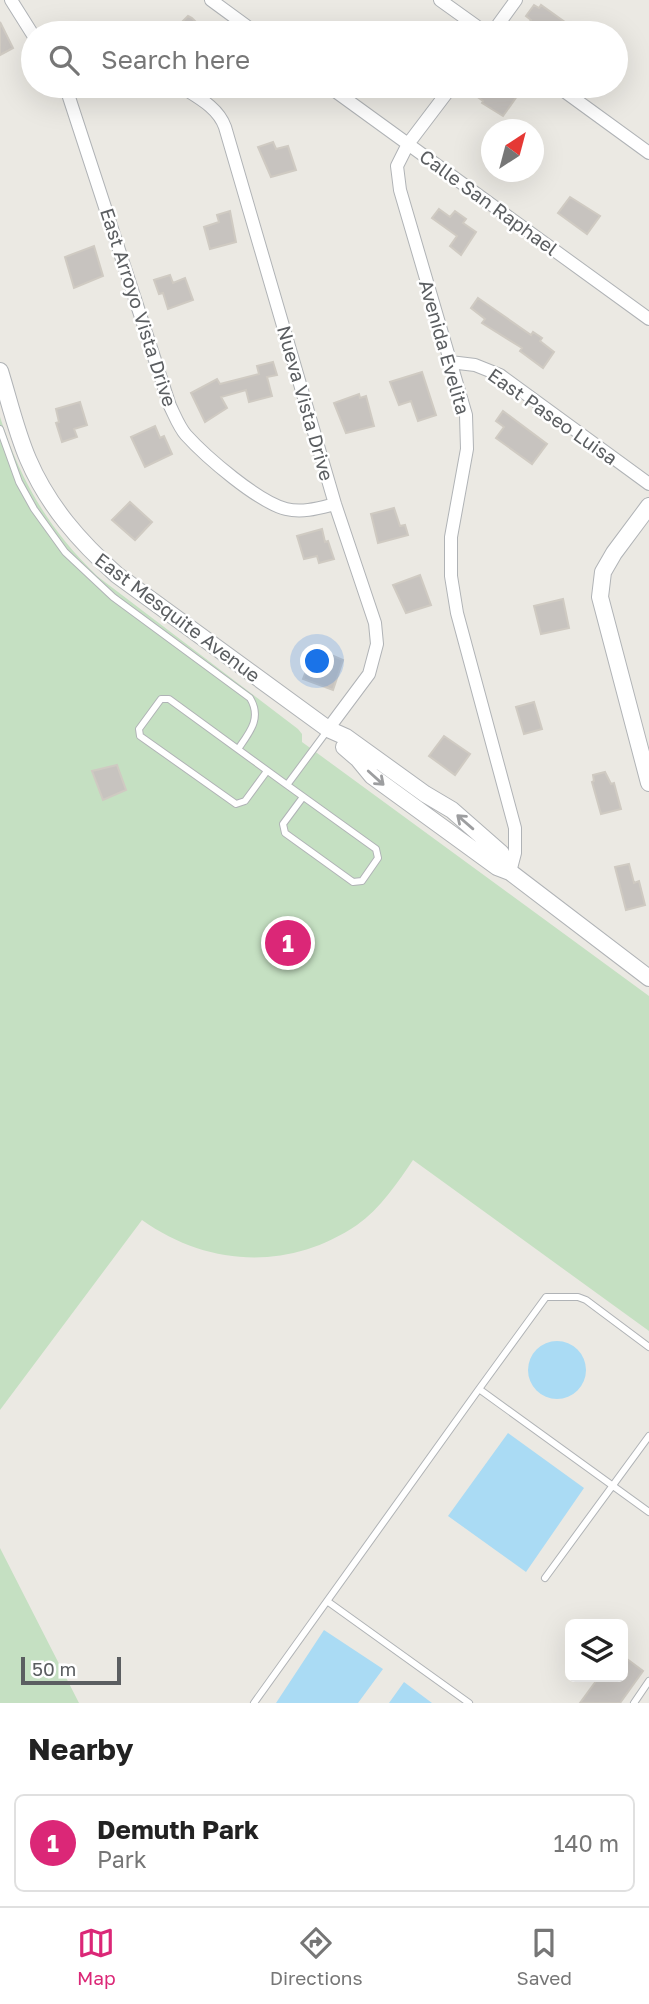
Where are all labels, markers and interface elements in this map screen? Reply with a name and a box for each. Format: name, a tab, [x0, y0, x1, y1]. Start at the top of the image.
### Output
search box	[21, 21, 628, 98]
icon: search	[45, 41, 83, 79]
text: Search here	[101, 44, 250, 75]
north arrow	[481, 119, 544, 182]
street label: Calle San Raphael	[415, 144, 563, 260]
street label: East Arroyo Vista Drive	[96, 205, 182, 409]
street label: Avenida Evelita	[415, 277, 475, 417]
street label: Nueva Vista Drive	[273, 323, 339, 483]
street label: East Paseo Luisa	[484, 363, 622, 469]
street label: East Mesquite Avenue	[91, 547, 265, 687]
your location	[300, 644, 334, 678]
one-way arrow	[367, 770, 385, 786]
one-way arrow	[456, 814, 474, 830]
pin: 1	[265, 917, 311, 969]
map controls	[565, 1619, 628, 1682]
button: layers	[565, 1619, 628, 1682]
scale bar	[21, 1654, 121, 1686]
text: 50 m	[32, 1657, 76, 1680]
text: Nearby	[28, 1731, 133, 1767]
text: Demuth Park	[97, 1814, 259, 1845]
text: 1	[47, 1829, 59, 1857]
text: 140 m	[553, 1829, 619, 1857]
text: Park	[97, 1845, 147, 1873]
tab: Map	[77, 1924, 116, 1989]
tab: Directions	[270, 1924, 363, 1989]
tab: Saved	[517, 1924, 572, 1989]

